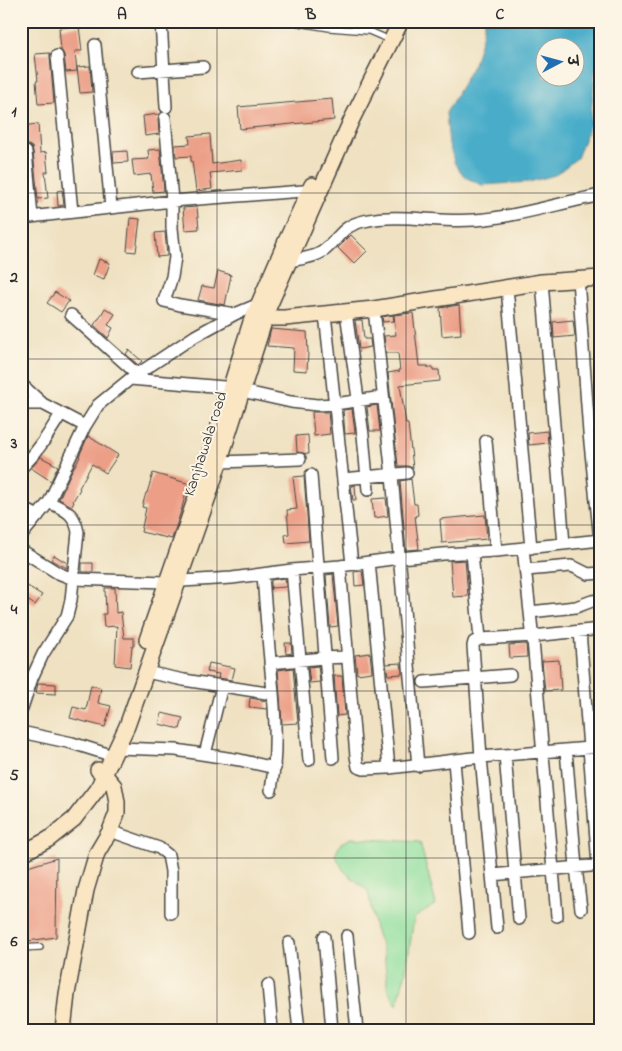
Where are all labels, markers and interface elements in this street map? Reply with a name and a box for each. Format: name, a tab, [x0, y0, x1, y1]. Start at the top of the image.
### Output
text: A	[117, 3, 127, 27]
text: B	[305, 3, 317, 27]
text: C	[496, 3, 505, 27]
north arrow	[534, 38, 584, 88]
text: उ	[560, 53, 583, 68]
text: 1	[11, 100, 17, 124]
text: 2	[9, 266, 18, 290]
street label: Kanjhawala road	[178, 388, 234, 500]
text: 3	[10, 432, 18, 456]
text: 4	[10, 598, 18, 622]
text: 5	[9, 764, 19, 788]
text: 6	[9, 930, 18, 954]

